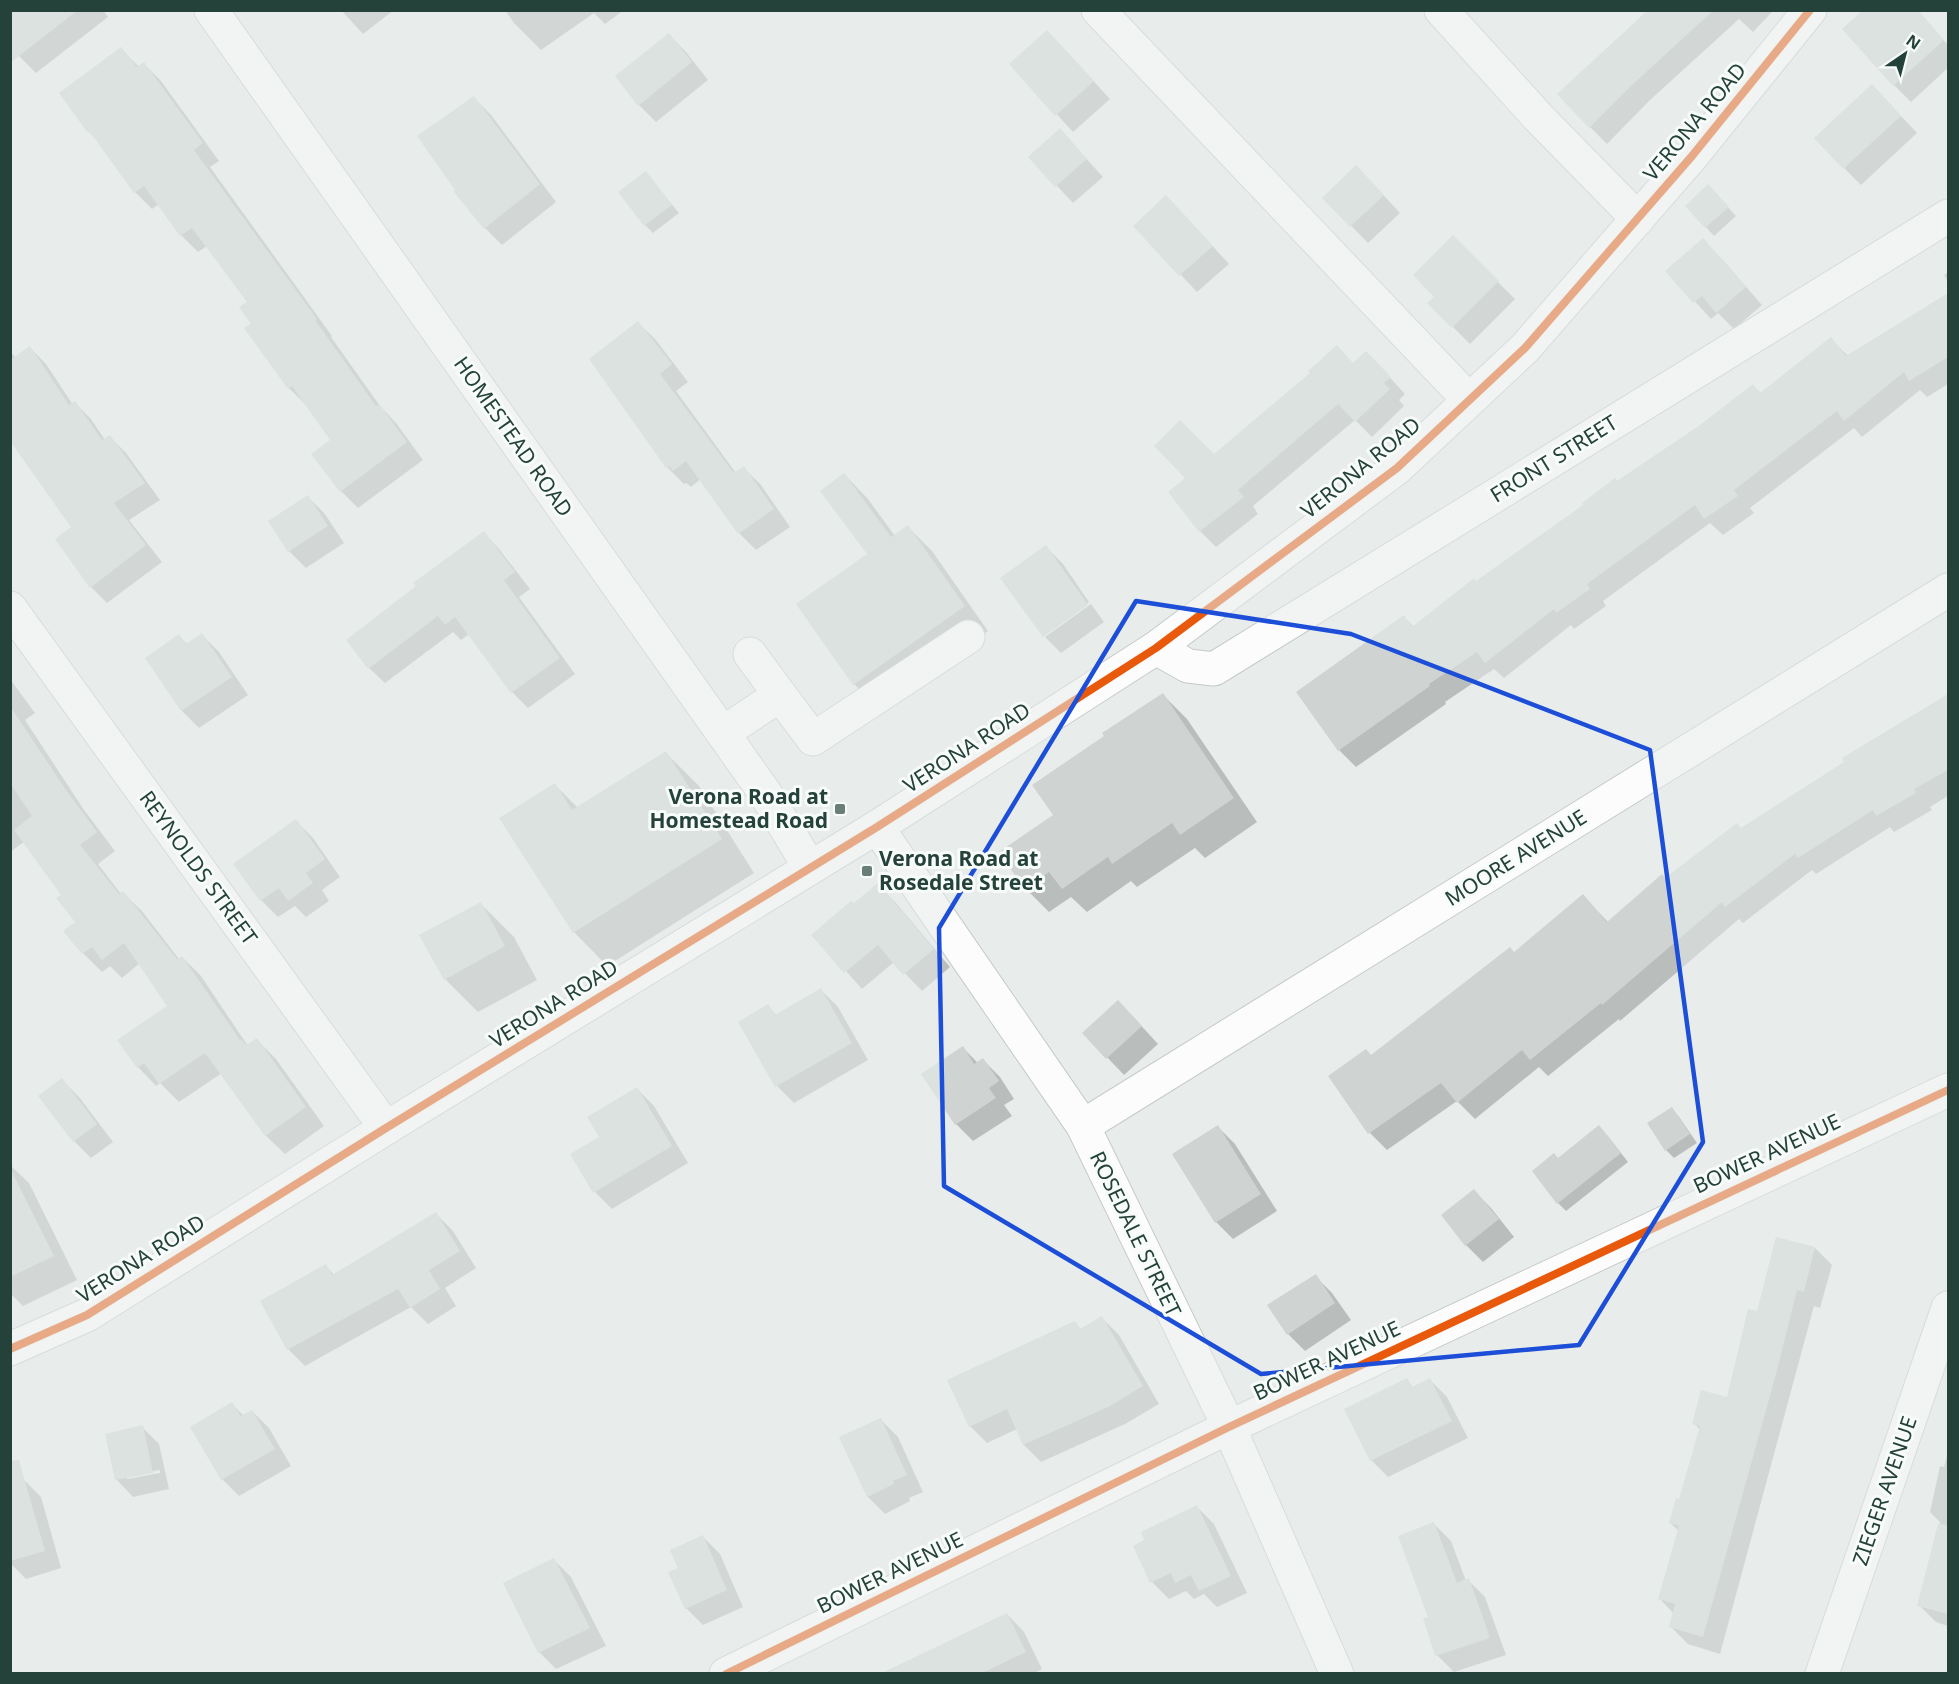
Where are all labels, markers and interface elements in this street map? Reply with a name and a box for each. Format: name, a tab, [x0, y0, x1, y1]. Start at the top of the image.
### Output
north arrow	[1875, 24, 1935, 84]
text: N	[1902, 29, 1925, 54]
street label: VERONA ROAD	[1636, 56, 1752, 186]
street label: HOMESTEAD ROAD	[448, 351, 580, 522]
street label: FRONT STREET	[1485, 408, 1623, 508]
street label: VERONA ROAD	[1295, 410, 1426, 524]
street label: VERONA ROAD	[897, 696, 1035, 799]
place label: Verona Road at Homestead Road	[650, 782, 828, 834]
street label: REYNOLDS STREET	[134, 785, 264, 950]
marker: Verona Road at Homestead Road	[833, 802, 847, 816]
street label: MOORE AVENUE	[1439, 802, 1592, 912]
place label: Verona Road at Rosedale Street	[879, 844, 1043, 896]
marker: Verona Road at Rosedale Street	[860, 864, 874, 878]
street label: VERONA ROAD	[484, 952, 623, 1054]
street label: BOWER AVENUE	[1688, 1107, 1845, 1199]
street label: ROSEDALE STREET	[1084, 1146, 1188, 1321]
street label: VERONA ROAD	[71, 1207, 210, 1309]
street label: BOWER AVENUE	[1248, 1314, 1405, 1406]
street label: ZIEGER AVENUE	[1845, 1412, 1923, 1569]
street label: BOWER AVENUE	[812, 1525, 967, 1620]

